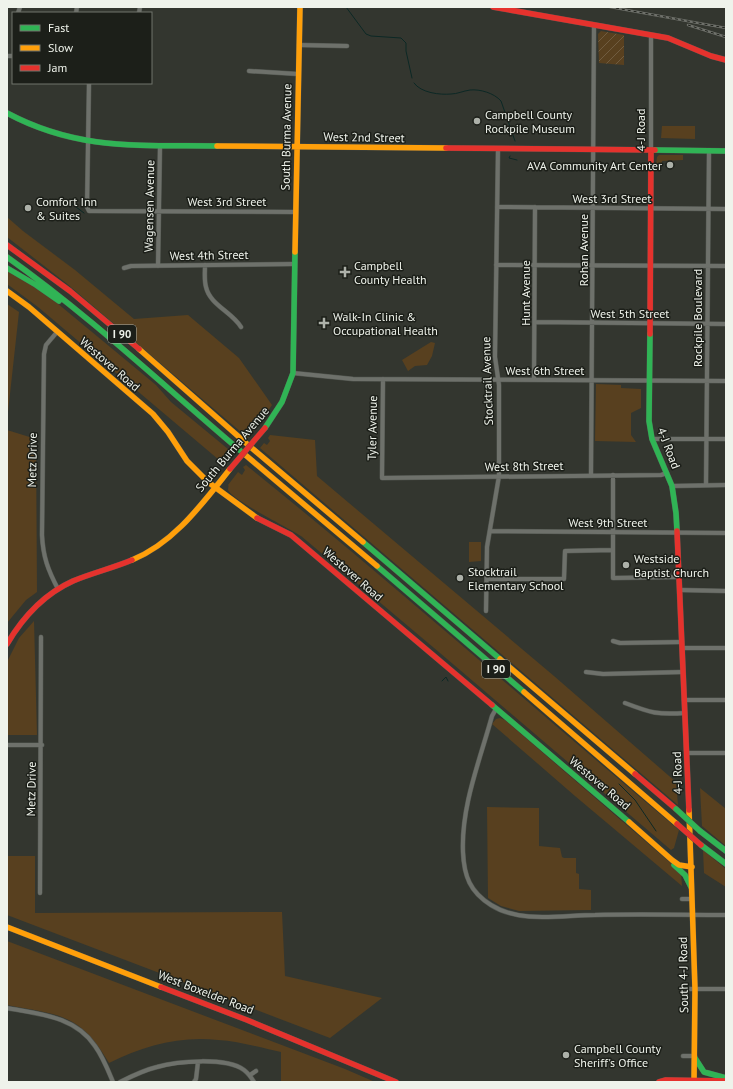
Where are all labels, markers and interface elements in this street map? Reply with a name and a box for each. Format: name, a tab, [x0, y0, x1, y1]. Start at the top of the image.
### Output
legend	[12, 12, 152, 84]
text: Fast	[48, 20, 69, 35]
text: Slow	[48, 40, 73, 55]
text: Jam	[47, 60, 67, 75]
street label: South Burma Avenue	[278, 84, 294, 190]
place label: Campbell County Rockpile Museum	[485, 107, 575, 136]
street label: 4-J Road	[633, 109, 648, 151]
marker: Campbell County Rockpile Museum	[472, 116, 482, 126]
street label: West 2nd Street	[323, 129, 405, 145]
place label: AVA Community Art Center	[527, 158, 662, 173]
street label: Wagensen Avenue	[141, 160, 157, 252]
marker: AVA Community Art Center	[665, 160, 675, 170]
street label: West 3rd Street	[573, 191, 651, 206]
place label: Comfort Inn & Suites	[36, 194, 97, 223]
street label: West 3rd Street	[188, 194, 266, 209]
marker: Comfort Inn & Suites	[23, 203, 33, 213]
street label: Rohan Avenue	[576, 214, 591, 286]
street label: West 4th Street	[169, 247, 249, 263]
place label: Campbell County Health	[354, 258, 427, 287]
street label: Hunt Avenue	[518, 260, 533, 326]
marker: Campbell County Health	[339, 266, 351, 278]
street label: Rockpile Boulevard	[690, 269, 705, 367]
street label: West 5th Street	[591, 306, 669, 321]
place label: Walk-In Clinic & Occupational Health	[333, 309, 438, 338]
marker: Walk-In Clinic & Occupational Health	[318, 317, 330, 329]
road number: I 90	[108, 325, 136, 343]
street label: Westover Road	[77, 334, 143, 394]
street label: Stocktrail Avenue	[478, 336, 496, 426]
street label: West 6th Street	[506, 363, 584, 378]
street label: Tyler Avenue	[364, 396, 380, 460]
street label: South Burma Avenue	[192, 403, 272, 495]
street label: 4-J Road	[654, 425, 684, 471]
street label: Metz Drive	[24, 432, 40, 488]
street label: West 8th Street	[484, 458, 564, 474]
street label: West 9th Street	[569, 515, 647, 530]
street label: Westover Road	[320, 544, 386, 604]
place label: Westside Baptist Church	[634, 551, 709, 580]
marker: Westside Baptist Church	[621, 560, 631, 570]
place label: Stocktrail Elementary School	[468, 564, 564, 593]
marker: Stocktrail Elementary School	[455, 573, 465, 583]
road number: I 90	[482, 660, 510, 678]
street label: 4-J Road	[669, 751, 685, 795]
street label: Westover Road	[566, 753, 634, 813]
street label: Metz Drive	[23, 761, 39, 817]
street label: South 4-J Road	[675, 937, 691, 1013]
street label: West Boxelder Road	[156, 967, 256, 1017]
place label: Campbell County Sheriff's Office	[574, 1041, 662, 1070]
marker: Campbell County Sheriff's Office	[561, 1050, 571, 1060]

